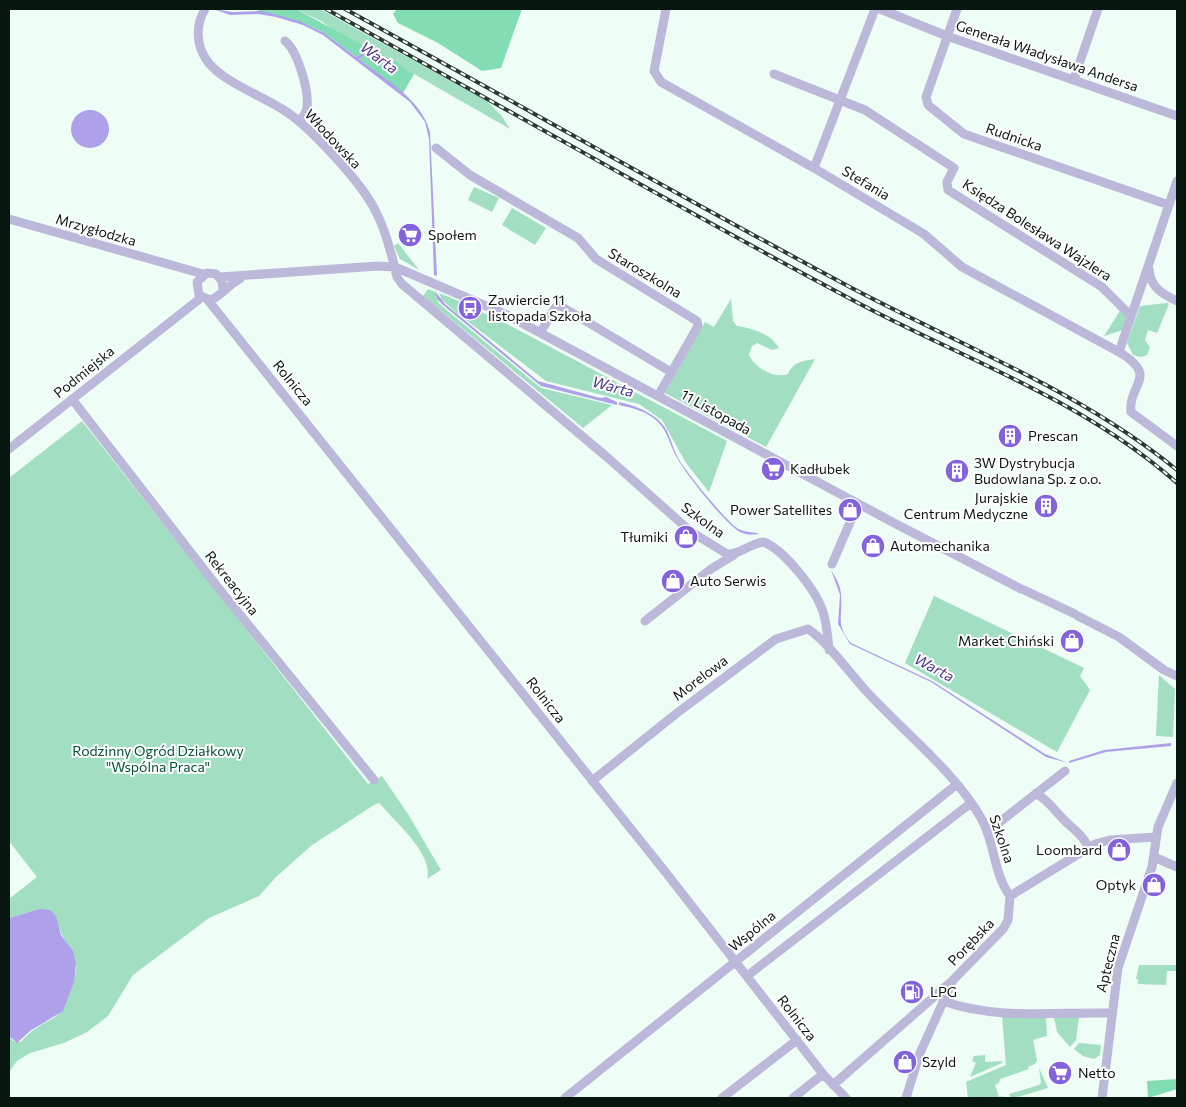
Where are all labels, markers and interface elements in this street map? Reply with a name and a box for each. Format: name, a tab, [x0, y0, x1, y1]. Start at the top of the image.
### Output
street label: Generała Władysława Andersa	[954, 16, 1141, 95]
water label: Warta	[357, 37, 402, 77]
street label: Włodowska	[301, 105, 365, 172]
street label: Rudnicka	[984, 119, 1045, 154]
street label: Stefania	[839, 162, 893, 203]
street label: Księdza Bolesława Wajzlera	[960, 175, 1115, 284]
street label: Mrzygłodzka	[54, 210, 138, 249]
supermarket icon: Społem	[397, 222, 423, 248]
place label: Społem	[428, 226, 477, 243]
street label: Staroszkolna	[605, 244, 685, 301]
place label: Zawiercie 11 listopada Szkoła	[488, 291, 592, 324]
bus stop icon: Zawiercie 11 listopada Szkoła	[457, 295, 483, 321]
street label: Podmiejska	[50, 342, 117, 401]
street label: Rolnicza	[270, 356, 317, 409]
water label: Warta	[590, 372, 636, 400]
street label: 11 Listopada	[678, 385, 754, 438]
building icon: Prescan	[997, 423, 1023, 449]
place label: Prescan	[1028, 427, 1078, 444]
place label: 3W Dystrybucja Budowlana Sp. z o.o.	[974, 454, 1101, 487]
supermarket icon: Kadłubek	[760, 456, 786, 482]
building icon: 3W Dystrybucja Budowlana Sp. z o.o.	[944, 458, 970, 484]
place label: Kadłubek	[790, 460, 851, 477]
place label: Jurajskie Centrum Medyczne	[904, 489, 1028, 522]
building icon: Jurajskie Centrum Medyczne	[1033, 493, 1059, 519]
shop icon: Power Satellites	[837, 497, 863, 523]
street label: Szkolna	[678, 498, 728, 541]
place label: Power Satellites	[730, 501, 832, 518]
shop icon: Tłumiki	[673, 524, 699, 550]
place label: Tłumiki	[620, 528, 668, 545]
shop icon: Automechanika	[860, 533, 886, 559]
place label: Automechanika	[890, 537, 990, 554]
street label: Rekreacyjna	[202, 547, 263, 618]
shop icon: Auto Serwis	[660, 568, 686, 594]
place label: Auto Serwis	[690, 572, 766, 589]
shop icon: Market Chiński	[1059, 628, 1085, 654]
place label: Market Chiński	[958, 632, 1054, 649]
water label: Warta	[912, 649, 958, 685]
street label: Morelowa	[669, 651, 731, 704]
street label: Rolnicza	[523, 673, 570, 726]
park label: Rodzinny Ogród Działkowy "Wspólna Praca"	[72, 742, 244, 775]
street label: Szkolna	[986, 813, 1019, 865]
shop icon: Loombard	[1106, 837, 1132, 863]
place label: Loombard	[1036, 841, 1102, 858]
shop icon: Optyk	[1141, 872, 1167, 898]
place label: Optyk	[1096, 876, 1136, 893]
street label: Wspólna	[725, 907, 778, 955]
street label: Porębska	[944, 914, 997, 969]
street label: Apteczna	[1092, 932, 1123, 994]
fuel station icon: LPG	[899, 979, 925, 1005]
place label: LPG	[930, 983, 957, 1000]
street label: Rolnicza	[774, 991, 821, 1044]
shop icon: Szyld	[892, 1049, 918, 1075]
place label: Szyld	[922, 1053, 956, 1070]
supermarket icon: Netto	[1047, 1060, 1073, 1086]
place label: Netto	[1078, 1064, 1116, 1081]

